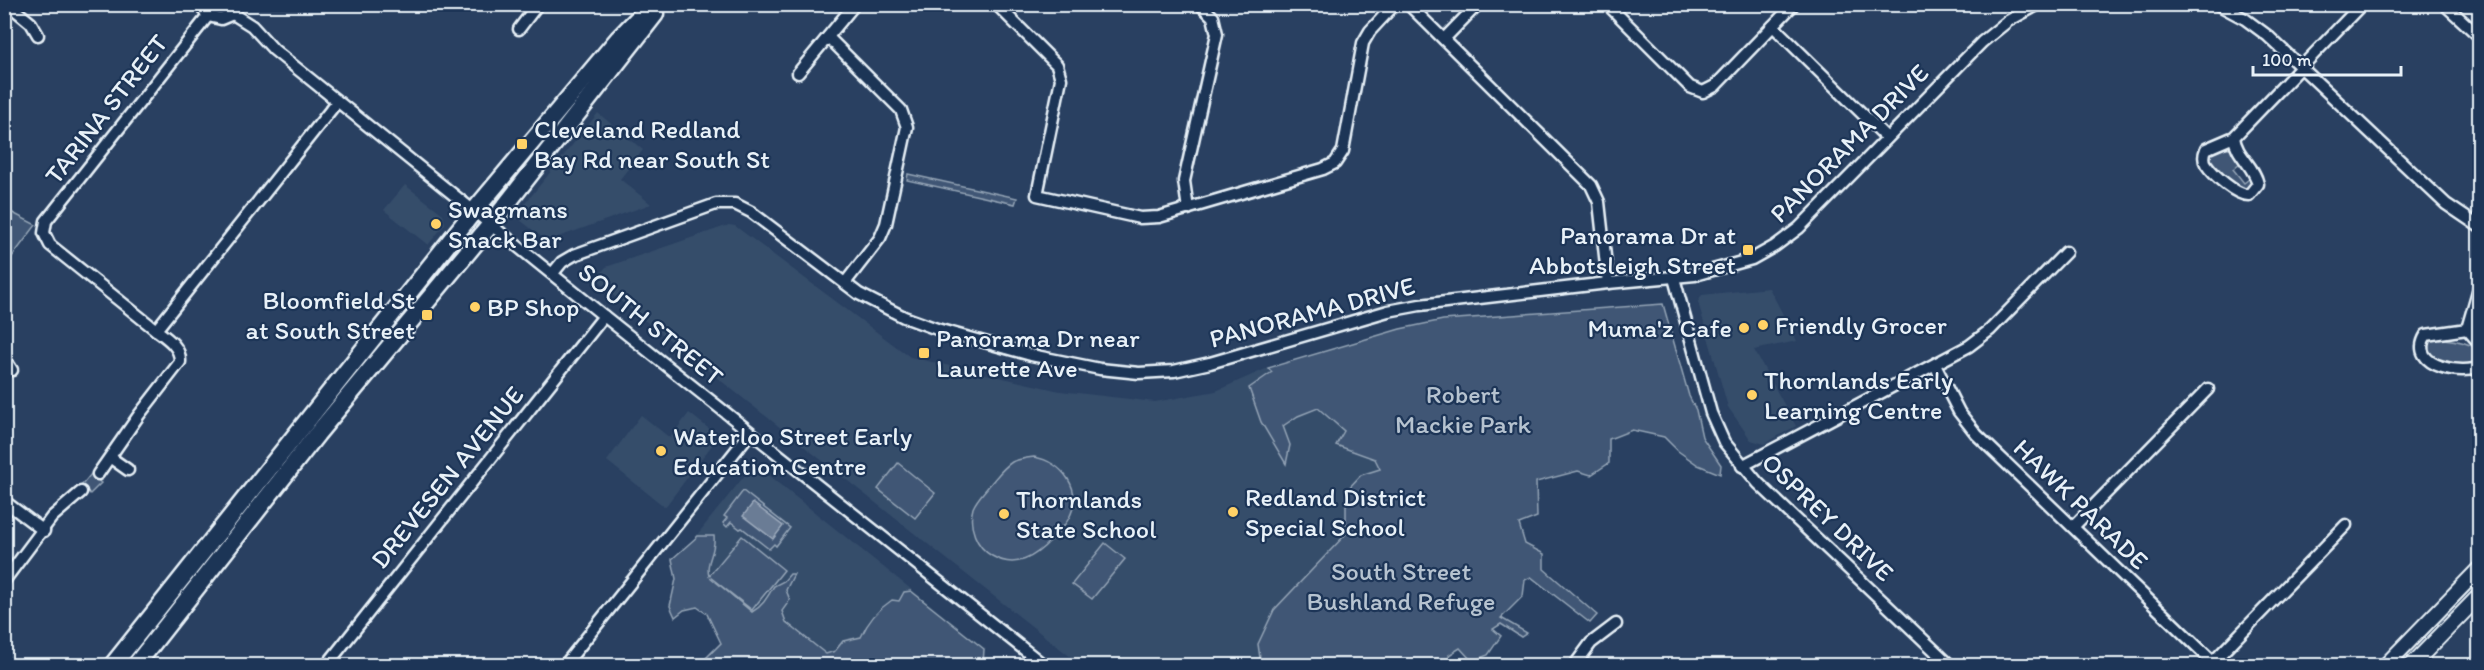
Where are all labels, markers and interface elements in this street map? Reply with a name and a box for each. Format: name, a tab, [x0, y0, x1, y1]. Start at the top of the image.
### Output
street label: TARINA STREET	[38, 27, 175, 190]
scale bar	[2253, 39, 2402, 77]
text: 100 m	[2262, 49, 2312, 71]
street label: PANORAMA DRIVE	[1763, 57, 1935, 229]
place label: Cleveland Redland Bay Rd near South St	[534, 113, 770, 175]
marker: Cleveland Redland Bay Rd near South St	[515, 137, 529, 151]
place label: Swagmans Snack Bar	[448, 193, 568, 255]
marker: Swagmans Snack Bar	[429, 217, 443, 231]
place label: Panorama Dr at Abbotsleigh Street	[1529, 219, 1736, 281]
marker: Panorama Dr at Abbotsleigh Street	[1741, 243, 1755, 257]
street label: SOUTH STREET	[572, 256, 730, 393]
street label: PANORAMA DRIVE	[1206, 269, 1418, 355]
place label: Bloomfield St at South Street	[246, 284, 415, 346]
place label: BP Shop	[487, 291, 579, 323]
marker: BP Shop	[468, 300, 482, 314]
marker: Bloomfield St at South Street	[420, 308, 434, 322]
place label: Friendly Grocer	[1775, 309, 1947, 341]
place label: Muma'z Cafe	[1588, 312, 1732, 344]
marker: Friendly Grocer	[1756, 318, 1770, 332]
marker: Muma'z Cafe	[1737, 321, 1751, 335]
place label: Panorama Dr near Laurette Ave	[936, 322, 1140, 384]
marker: Panorama Dr near Laurette Ave	[917, 346, 931, 360]
place label: Thornlands Early Learning Centre	[1764, 364, 1953, 426]
park label: Robert Mackie Park	[1395, 378, 1531, 440]
street label: DREVESEN AVENUE	[364, 379, 530, 575]
marker: Thornlands Early Learning Centre	[1745, 388, 1759, 402]
place label: Waterloo Street Early Education Centre	[673, 420, 912, 482]
street label: HAWK PARADE	[2007, 432, 2155, 576]
marker: Waterloo Street Early Education Centre	[654, 444, 668, 458]
street label: OSPREY DRIVE	[1755, 446, 1901, 588]
place label: Redland District Special School	[1245, 481, 1426, 543]
place label: Thornlands State School	[1016, 483, 1157, 545]
marker: Redland District Special School	[1226, 505, 1240, 519]
marker: Thornlands State School	[997, 507, 1011, 521]
park label: South Street Bushland Refuge	[1307, 555, 1495, 617]

